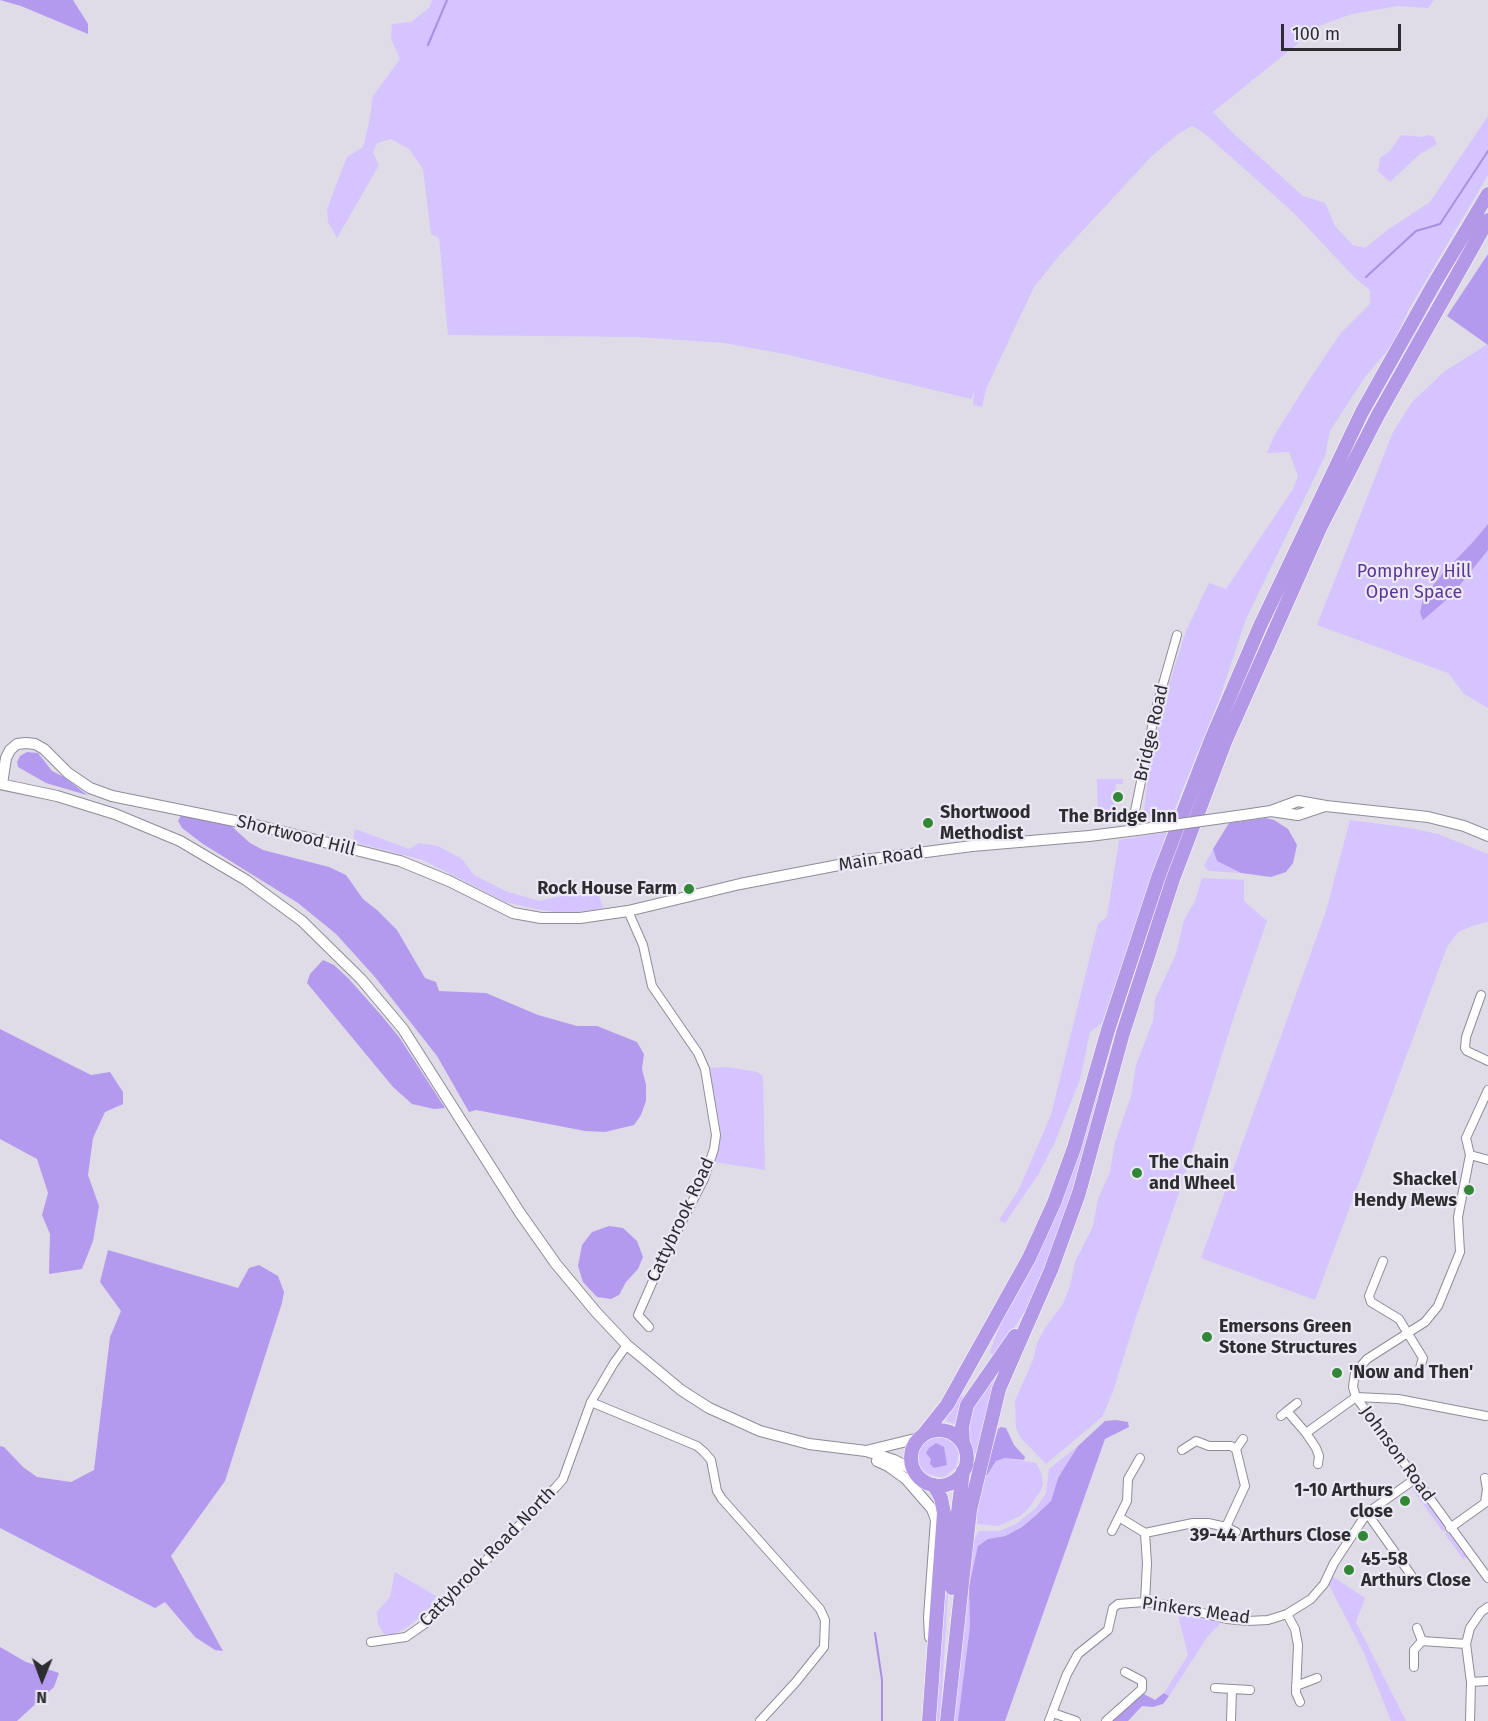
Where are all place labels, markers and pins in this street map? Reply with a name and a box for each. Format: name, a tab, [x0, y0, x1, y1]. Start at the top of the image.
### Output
marker: The Bridge Inn	[1111, 790, 1125, 804]
place label: Shortwood Methodist	[940, 802, 1031, 844]
place label: The Bridge Inn	[1059, 806, 1177, 828]
marker: Shortwood Methodist	[921, 816, 935, 830]
place label: Rock House Farm	[537, 878, 677, 900]
marker: Rock House Farm	[682, 882, 696, 896]
place label: The Chain and Wheel	[1149, 1152, 1235, 1194]
marker: The Chain and Wheel	[1130, 1166, 1144, 1180]
place label: Shackel Hendy Mews	[1354, 1169, 1457, 1212]
marker: Shackel Hendy Mews	[1462, 1183, 1476, 1197]
place label: Emersons Green Stone Structures	[1219, 1316, 1357, 1358]
marker: Emersons Green Stone Structures	[1200, 1330, 1214, 1344]
place label: 'Now and Then'	[1349, 1362, 1473, 1384]
marker: 'Now and Then'	[1330, 1366, 1344, 1380]
place label: 1-10 Arthurs close	[1294, 1480, 1393, 1522]
marker: 1-10 Arthurs close	[1398, 1494, 1412, 1508]
place label: 39-44 Arthurs Close	[1190, 1525, 1351, 1547]
marker: 39-44 Arthurs Close	[1356, 1529, 1370, 1543]
place label: 45-58 Arthurs Close	[1361, 1549, 1471, 1592]
marker: 45-58 Arthurs Close	[1342, 1563, 1356, 1577]

